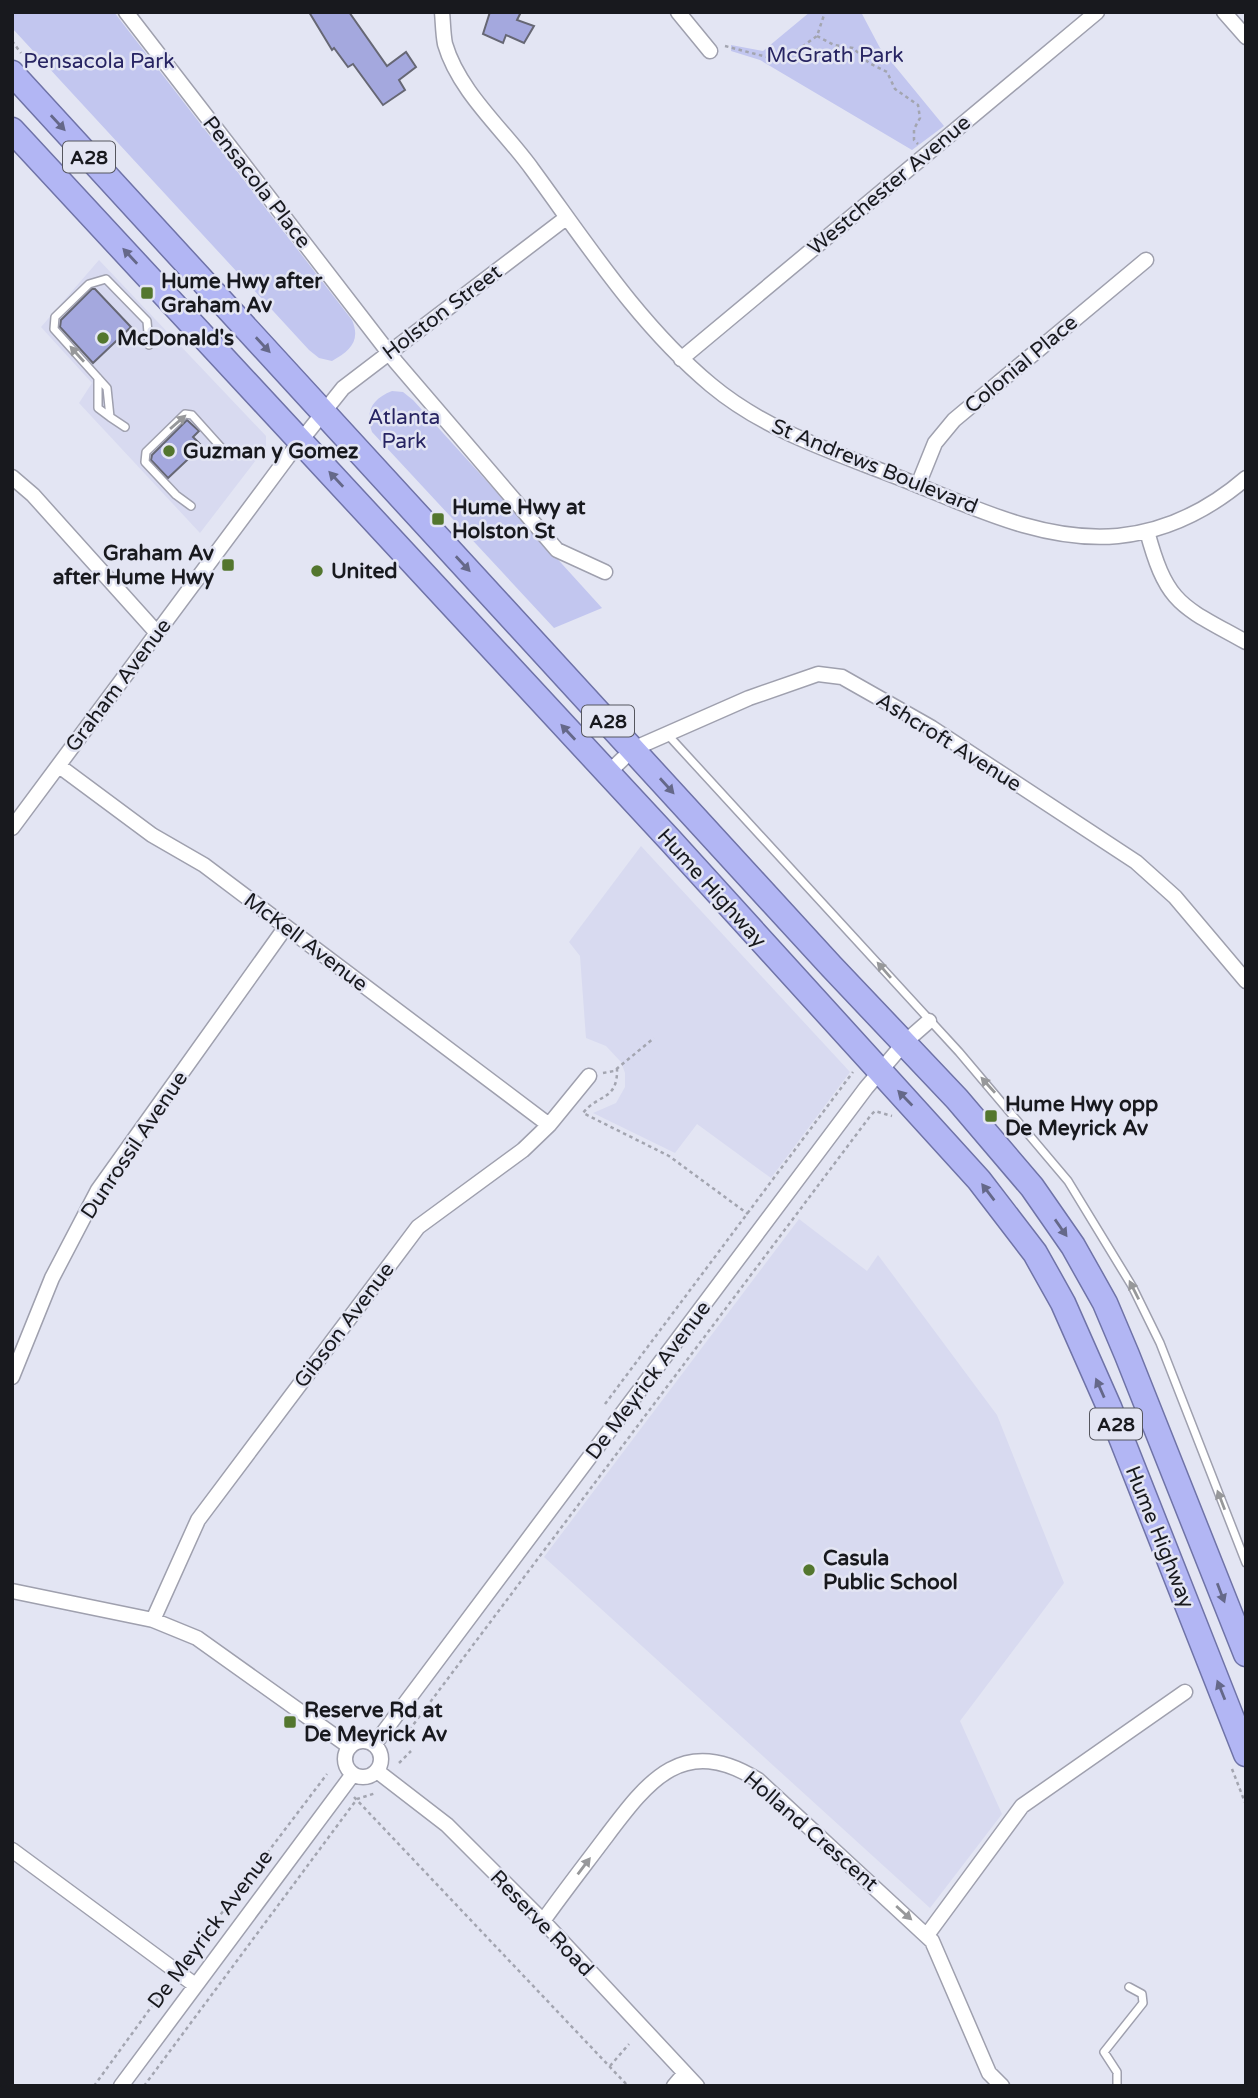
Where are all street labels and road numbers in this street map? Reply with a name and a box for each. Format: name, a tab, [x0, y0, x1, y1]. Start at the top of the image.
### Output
street label: Westchester Avenue	[803, 110, 976, 261]
street label: Pensacola Place	[197, 111, 316, 253]
road number: A28	[63, 141, 115, 172]
street label: Holston Street	[378, 260, 507, 365]
street label: Colonial Place	[960, 310, 1083, 419]
street label: St Andrews Boulevard	[768, 414, 981, 519]
street label: Graham Avenue	[60, 614, 177, 757]
street label: Ashcroft Avenue	[871, 688, 1026, 797]
road number: A28	[582, 706, 634, 736]
street label: Hume Highway	[652, 824, 771, 953]
street label: McKell Avenue	[239, 888, 372, 997]
street label: Dunrossil Avenue	[76, 1067, 193, 1224]
street label: Gibson Avenue	[289, 1258, 400, 1393]
street label: De Meyrick Avenue	[581, 1296, 716, 1465]
road number: A28	[1090, 1408, 1142, 1440]
street label: Hume Highway	[1120, 1462, 1199, 1612]
street label: Holland Crescent	[738, 1766, 883, 1897]
street label: De Meyrick Avenue	[143, 1845, 278, 2014]
street label: Reserve Road	[485, 1865, 599, 1982]

